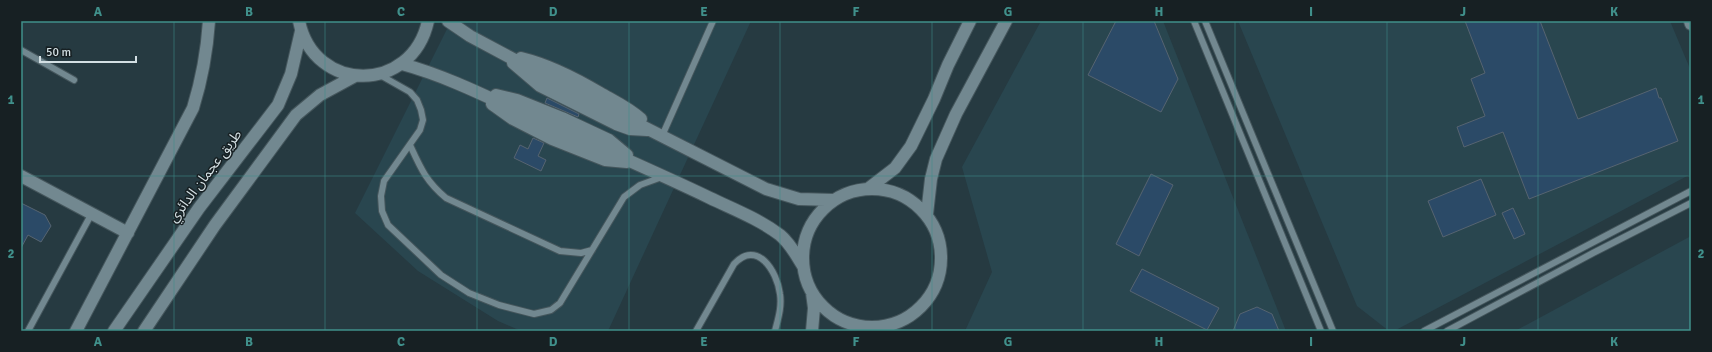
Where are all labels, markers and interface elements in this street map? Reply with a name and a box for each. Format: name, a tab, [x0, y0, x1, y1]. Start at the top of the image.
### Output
text: A	[94, 4, 103, 20]
text: B	[245, 4, 253, 20]
text: C	[397, 4, 405, 20]
text: D	[549, 4, 558, 20]
text: E	[700, 4, 708, 20]
text: F	[853, 4, 860, 20]
text: G	[1004, 4, 1012, 20]
text: H	[1155, 4, 1163, 20]
text: I	[1309, 4, 1313, 20]
text: J	[1460, 4, 1466, 20]
text: K	[1610, 4, 1618, 20]
scale bar	[40, 38, 136, 64]
text: 50 m	[46, 45, 71, 60]
text: 1	[7, 92, 15, 108]
text: 1	[1697, 92, 1705, 108]
street label: طريق عجمان الدائري	[165, 126, 247, 227]
text: 2	[7, 246, 15, 262]
text: 2	[1697, 246, 1705, 262]
text: A	[94, 334, 103, 350]
text: B	[245, 334, 253, 350]
text: C	[397, 334, 405, 350]
text: D	[549, 334, 558, 350]
text: E	[700, 334, 708, 350]
text: F	[853, 334, 860, 350]
text: G	[1004, 334, 1012, 350]
text: H	[1155, 334, 1163, 350]
text: I	[1309, 334, 1313, 350]
text: J	[1460, 334, 1466, 350]
text: K	[1610, 334, 1618, 350]

